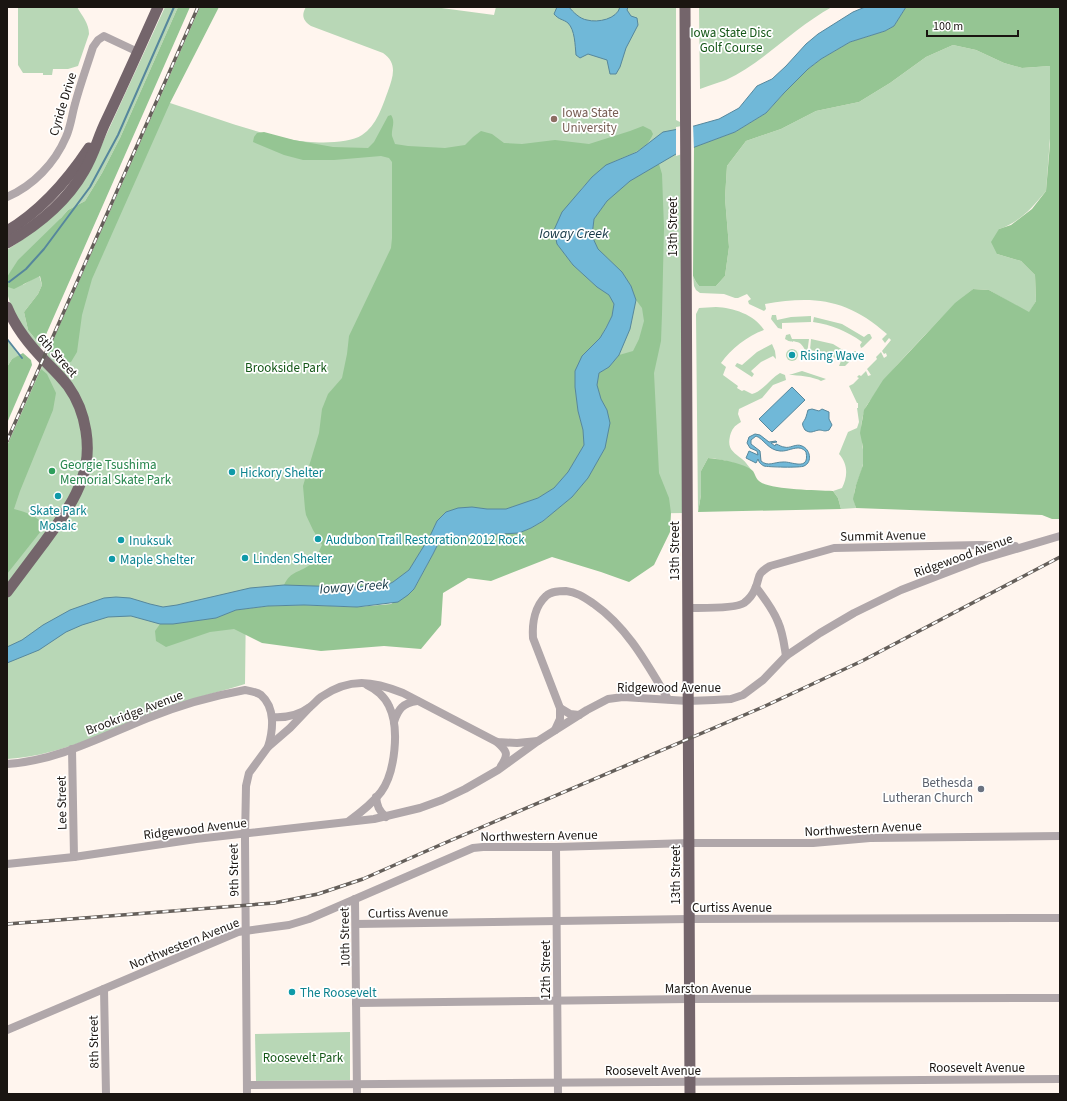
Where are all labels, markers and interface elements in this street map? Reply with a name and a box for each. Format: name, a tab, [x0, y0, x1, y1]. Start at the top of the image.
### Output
scale bar	[927, 12, 1018, 38]
text: 100 m	[933, 18, 963, 35]
park label: Iowa State Disc Golf Course	[690, 24, 772, 57]
street label: Cyride Drive	[45, 70, 81, 138]
place label: Iowa State University	[562, 104, 619, 137]
marker: Iowa State University	[549, 114, 559, 124]
street label: 13th Street	[664, 197, 682, 257]
water label: Ioway Creek	[539, 224, 609, 244]
street label: 6th Street	[33, 330, 82, 382]
place label: Rising Wave	[800, 347, 865, 365]
marker: Rising Wave	[787, 350, 797, 360]
park label: Brookside Park	[245, 359, 327, 377]
place label: Georgie Tsushima Memorial Skate Park	[60, 456, 172, 489]
place label: Hickory Shelter	[240, 464, 324, 482]
marker: Georgie Tsushima Memorial Skate Park	[47, 466, 57, 476]
marker: Hickory Shelter	[227, 467, 237, 477]
marker: Skate Park Mosaic	[53, 491, 63, 501]
place label: Skate Park Mosaic	[29, 502, 87, 535]
street label: 13th Street	[666, 521, 684, 581]
street label: Summit Avenue	[840, 526, 926, 546]
street label: Ridgewood Avenue	[911, 530, 1015, 582]
place label: Audubon Trail Restoration 2012 Rock	[326, 531, 525, 549]
place label: Inuksuk	[129, 532, 173, 550]
marker: Audubon Trail Restoration 2012 Rock	[313, 534, 323, 544]
marker: Inuksuk	[116, 535, 126, 545]
place label: Linden Shelter	[253, 550, 332, 568]
place label: Maple Shelter	[120, 551, 195, 569]
marker: Linden Shelter	[240, 553, 250, 563]
marker: Maple Shelter	[107, 554, 117, 564]
water label: Ioway Creek	[319, 575, 390, 599]
street label: Ridgewood Avenue	[617, 679, 721, 697]
street label: Brookridge Avenue	[83, 686, 186, 740]
place label: Bethesda Lutheran Church	[882, 774, 973, 807]
street label: Lee Street	[53, 775, 71, 830]
marker: Bethesda Lutheran Church	[976, 784, 986, 794]
street label: Ridgewood Avenue	[142, 814, 248, 844]
street label: Northwestern Avenue	[804, 817, 922, 841]
street label: Northwestern Avenue	[480, 826, 598, 846]
street label: 9th Street	[225, 843, 243, 897]
street label: 13th Street	[667, 845, 685, 905]
street label: Curtiss Avenue	[692, 899, 772, 917]
street label: Curtiss Avenue	[368, 903, 448, 923]
street label: 10th Street	[335, 906, 355, 967]
street label: Northwestern Avenue	[127, 914, 242, 974]
street label: 12th Street	[537, 940, 555, 1000]
street label: Marston Avenue	[665, 980, 751, 998]
place label: The Roosevelt	[300, 984, 377, 1002]
marker: The Roosevelt	[287, 987, 297, 997]
street label: 8th Street	[85, 1015, 103, 1069]
park label: Roosevelt Park	[263, 1049, 344, 1067]
street label: Roosevelt Avenue	[929, 1059, 1025, 1077]
street label: Roosevelt Avenue	[605, 1062, 701, 1080]

